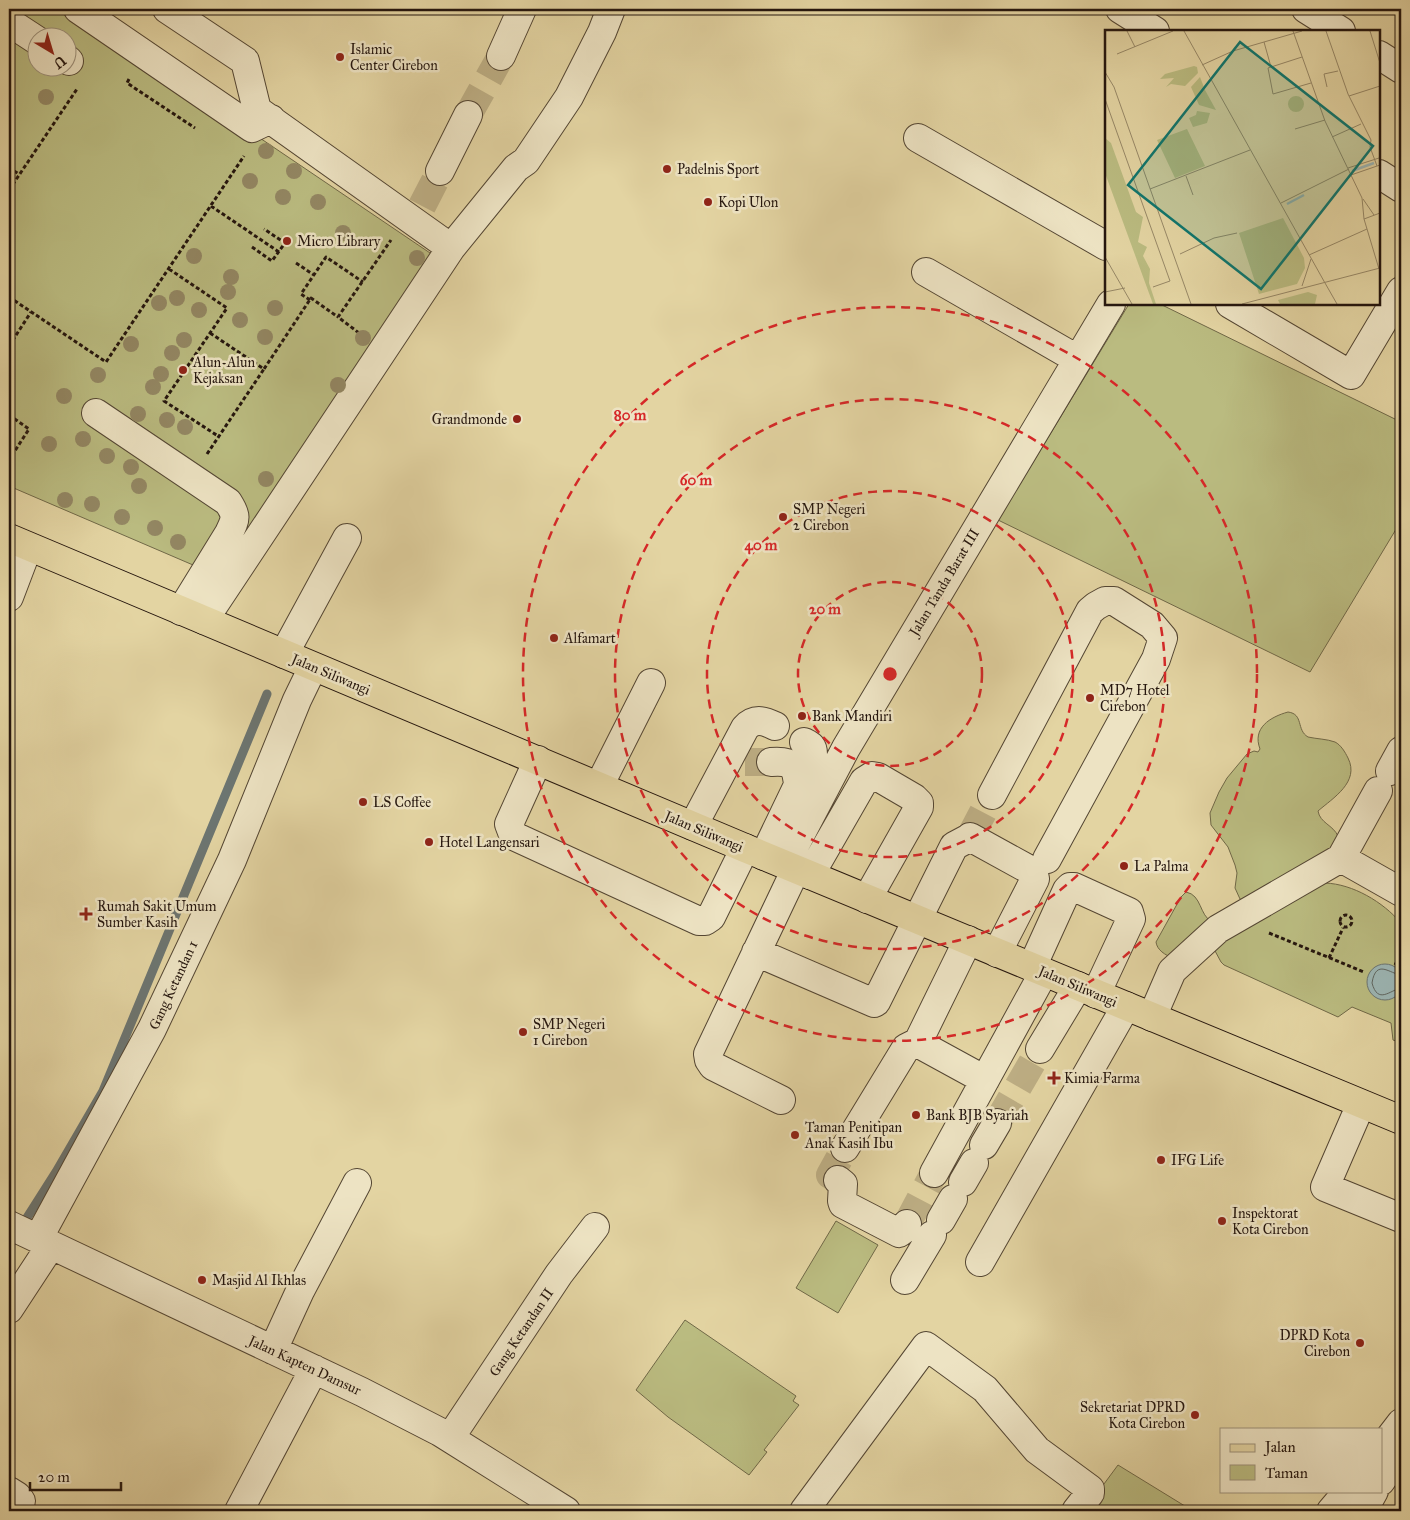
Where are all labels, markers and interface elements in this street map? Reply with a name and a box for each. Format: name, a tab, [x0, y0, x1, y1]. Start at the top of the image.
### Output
north arrow	[28, 28, 78, 78]
inset map	[1105, 30, 1380, 305]
place label: Islamic Center Cirebon	[350, 41, 438, 74]
marker: Islamic Center Cirebon	[334, 51, 346, 63]
text: U	[49, 52, 69, 73]
place label: Padelnis Sport	[677, 161, 759, 178]
marker: Padelnis Sport	[661, 163, 673, 175]
place label: Kopi Ulon	[718, 194, 779, 211]
marker: Kopi Ulon	[702, 196, 714, 208]
place label: Micro Library	[297, 233, 381, 250]
marker: Micro Library	[281, 235, 293, 247]
place label: Alun-Alun Kejaksan	[192, 354, 256, 387]
marker: Alun-Alun Kejaksan	[177, 364, 189, 376]
text: 80 m	[614, 406, 647, 424]
place label: Grandmonde	[432, 411, 507, 428]
marker: Grandmonde	[511, 413, 523, 425]
text: 60 m	[680, 471, 713, 489]
place label: SMP Negeri 2 Cirebon	[793, 501, 866, 534]
marker: SMP Negeri 2 Cirebon	[777, 511, 789, 523]
street label: Jalan Tanda Barat III	[905, 526, 984, 641]
text: 40 m	[745, 536, 778, 555]
text: 20 m	[809, 600, 841, 618]
place label: Alfamart	[563, 630, 616, 647]
marker: Alfamart	[548, 632, 560, 644]
street label: Jalan Siliwangi	[287, 649, 373, 700]
centre of rings	[881, 665, 899, 683]
place label: MD7 Hotel Cirebon	[1100, 682, 1170, 715]
marker: MD7 Hotel Cirebon	[1084, 692, 1096, 704]
place label: Bank Mandiri	[812, 708, 892, 725]
marker: Bank Mandiri	[796, 710, 808, 722]
place label: LS Coffee	[373, 794, 431, 811]
marker: LS Coffee	[357, 796, 369, 808]
street label: Jalan Siliwangi	[660, 806, 746, 857]
place label: Hotel Langensari	[439, 834, 540, 851]
marker: Hotel Langensari	[423, 836, 435, 848]
place label: La Palma	[1134, 858, 1188, 875]
marker: La Palma	[1118, 860, 1130, 872]
place label: Rumah Sakit Umum Sumber Kasih	[97, 898, 217, 931]
marker: Rumah Sakit Umum Sumber Kasih	[79, 907, 93, 921]
street label: Gang Ketandan 1	[145, 938, 202, 1032]
street label: Jalan Siliwangi	[1034, 961, 1120, 1012]
place label: SMP Negeri 1 Cirebon	[533, 1016, 606, 1049]
marker: SMP Negeri 1 Cirebon	[517, 1026, 529, 1038]
place label: Kimia Farma	[1064, 1070, 1140, 1087]
marker: Kimia Farma	[1048, 1072, 1060, 1084]
place label: Bank BJB Syariah	[926, 1107, 1029, 1125]
marker: Bank BJB Syariah	[910, 1109, 922, 1121]
place label: Taman Penitipan Anak Kasih Ibu	[804, 1119, 903, 1152]
marker: Taman Penitipan Anak Kasih Ibu	[789, 1129, 801, 1141]
place label: IFG Life	[1171, 1152, 1224, 1169]
marker: IFG Life	[1155, 1154, 1167, 1166]
place label: Inspektorat Kota Cirebon	[1232, 1205, 1309, 1238]
marker: Inspektorat Kota Cirebon	[1216, 1215, 1228, 1227]
place label: Masjid Al Ikhlas	[212, 1272, 306, 1289]
marker: Masjid Al Ikhlas	[196, 1274, 208, 1286]
street label: Gang Ketandan II	[486, 1285, 557, 1380]
place label: DPRD Kota Cirebon	[1279, 1327, 1350, 1360]
street label: Jalan Kapten Damsur	[244, 1331, 364, 1400]
marker: DPRD Kota Cirebon	[1354, 1337, 1366, 1349]
place label: Sekretariat DPRD Kota Cirebon	[1080, 1399, 1185, 1432]
marker: Sekretariat DPRD Kota Cirebon	[1189, 1409, 1201, 1421]
legend	[1220, 1428, 1382, 1492]
text: Jalan	[1263, 1438, 1296, 1457]
scale bar	[30, 1460, 121, 1492]
text: Taman	[1265, 1464, 1308, 1482]
text: 20 m	[38, 1468, 70, 1486]

